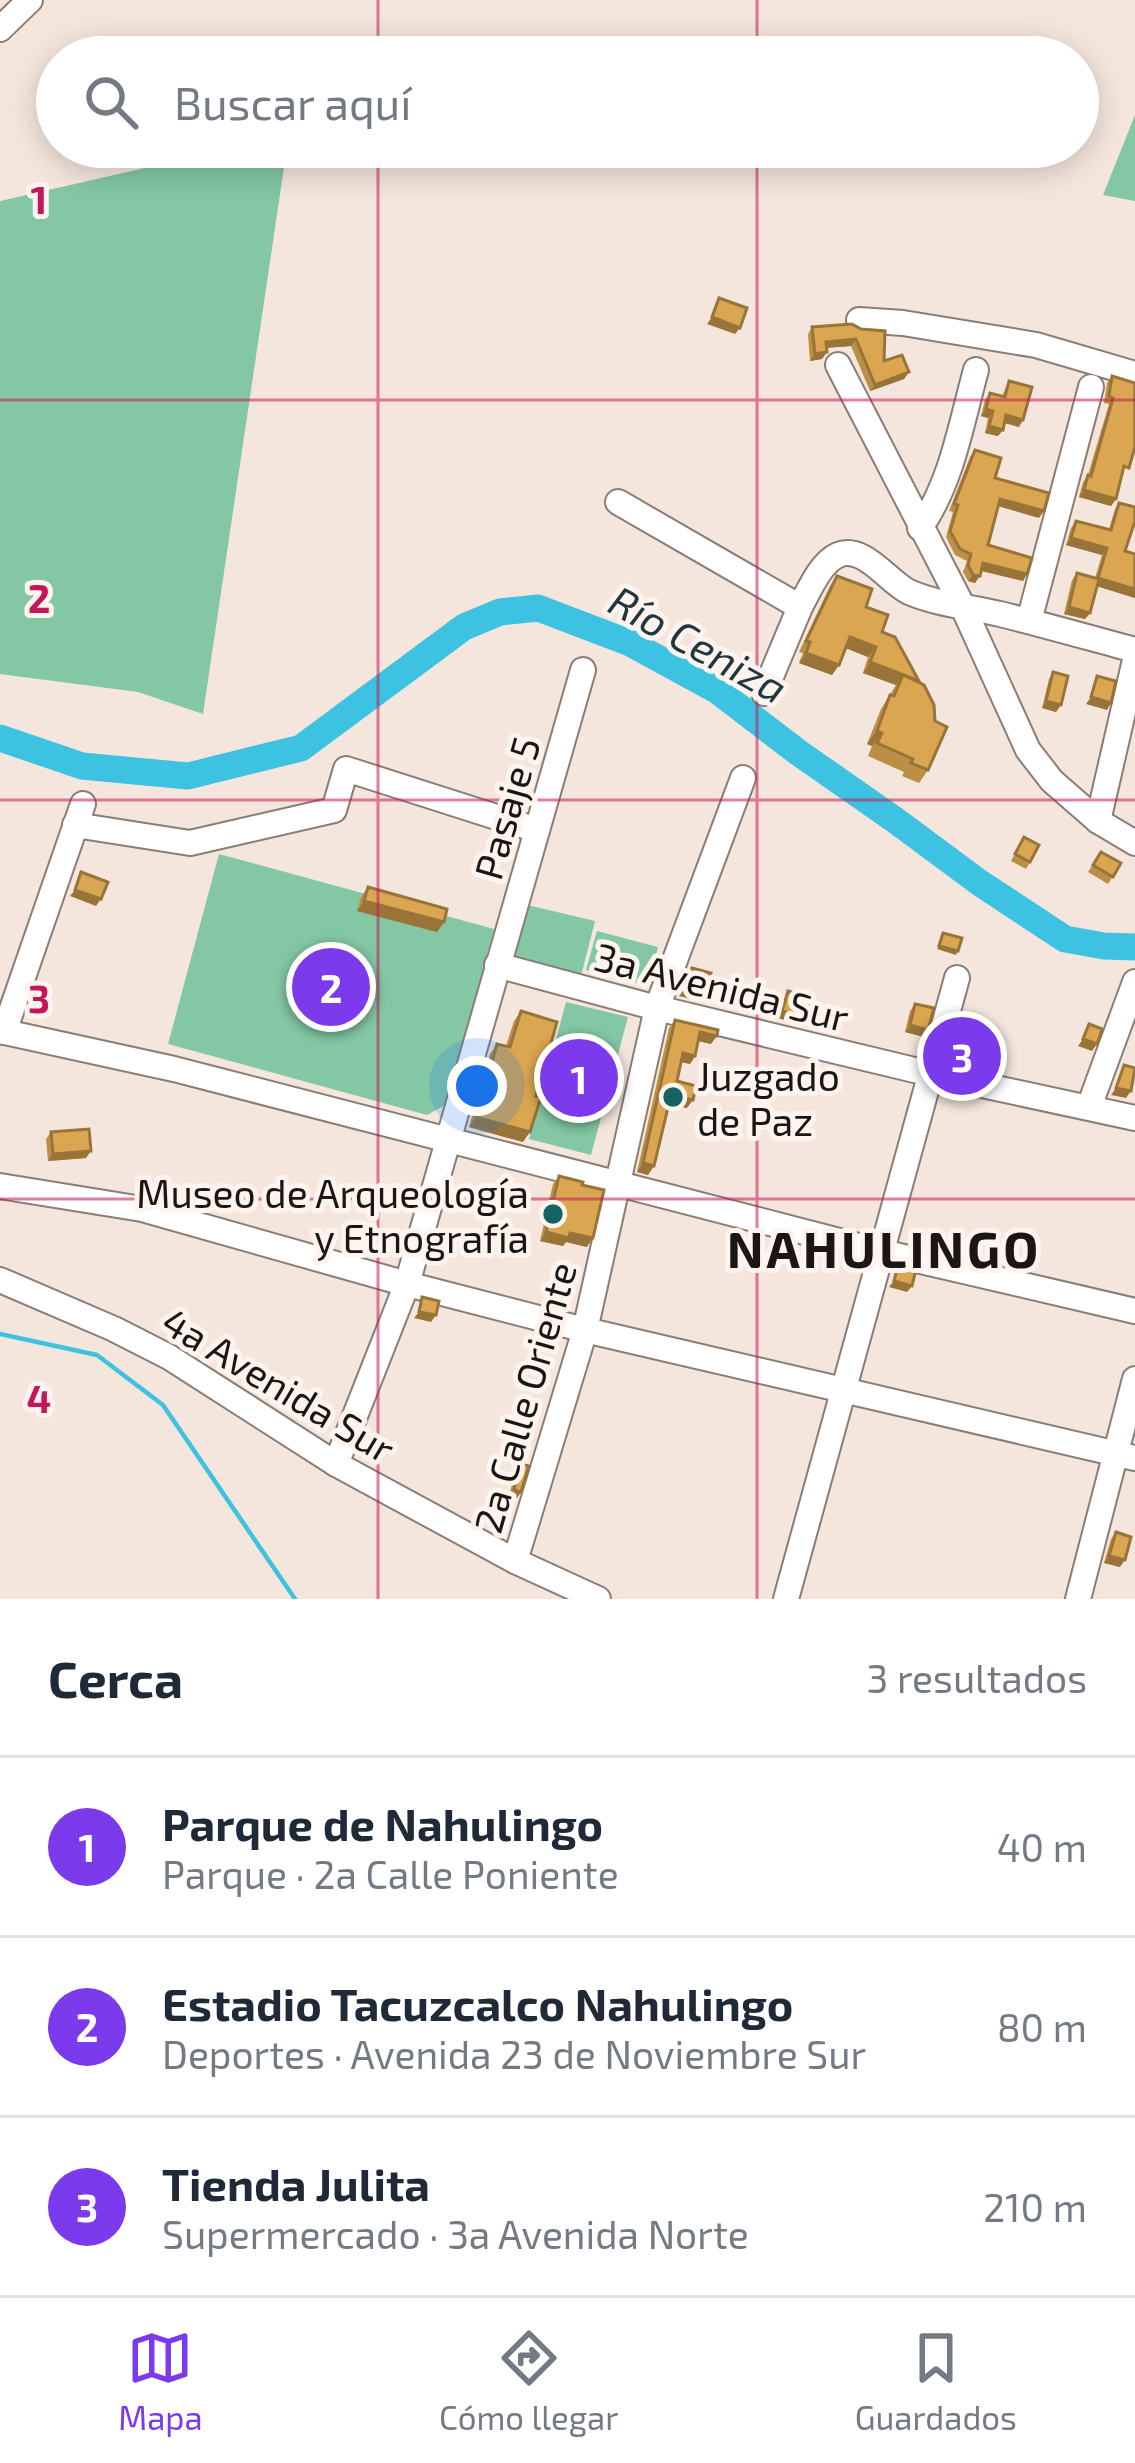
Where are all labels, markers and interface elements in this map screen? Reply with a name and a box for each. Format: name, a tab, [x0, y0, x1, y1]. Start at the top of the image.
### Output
search box	[36, 36, 1099, 168]
icon: search	[78, 69, 144, 135]
text: Buscar aquí	[174, 75, 411, 129]
text: 1	[31, 175, 47, 222]
text: 2	[28, 574, 50, 621]
water label: Río Ceniza	[601, 574, 797, 712]
street label: Pasaje 5	[463, 731, 549, 885]
street label: 3a Avenida Sur	[590, 932, 854, 1040]
pin: 2	[292, 942, 370, 1032]
text: 3	[28, 974, 50, 1021]
pin: 3	[923, 1011, 1001, 1101]
pin: 1	[540, 1033, 618, 1123]
place label: Juzgado de Paz	[697, 1052, 840, 1144]
your location	[447, 1056, 507, 1116]
marker: Juzgado de Paz	[660, 1084, 686, 1110]
place label: Museo de Arqueología y Etnografía	[136, 1169, 529, 1261]
marker: Museo de Arqueología y Etnografía	[540, 1201, 566, 1227]
district label: NAHULINGO	[727, 1217, 1041, 1278]
street label: 2a Calle Oriente	[463, 1256, 585, 1538]
street label: 4a Avenida Sur	[154, 1296, 404, 1472]
text: 4	[27, 1374, 51, 1421]
text: Cerca	[48, 1647, 183, 1708]
text: 3 resultados	[867, 1654, 1087, 1701]
text: Parque de Nahulingo	[162, 1796, 603, 1850]
text: 1	[79, 1823, 95, 1870]
text: 40 m	[997, 1823, 1087, 1870]
text: Parque · 2a Calle Poniente	[162, 1850, 619, 1897]
text: Estadio Tacuzcalco Nahulingo	[162, 1976, 793, 2030]
text: 2	[76, 2003, 98, 2050]
text: 80 m	[997, 2003, 1087, 2050]
text: Deportes · Avenida 23 de Noviembre Sur	[162, 2030, 866, 2077]
text: Tienda Julita	[162, 2156, 430, 2210]
text: 3	[76, 2183, 98, 2230]
text: 210 m	[983, 2183, 1087, 2230]
text: Supermercado · 3a Avenida Norte	[162, 2210, 749, 2257]
tab: Mapa	[118, 2325, 203, 2437]
tab: Cómo llegar	[439, 2325, 618, 2437]
tab: Guardados	[855, 2325, 1017, 2437]

